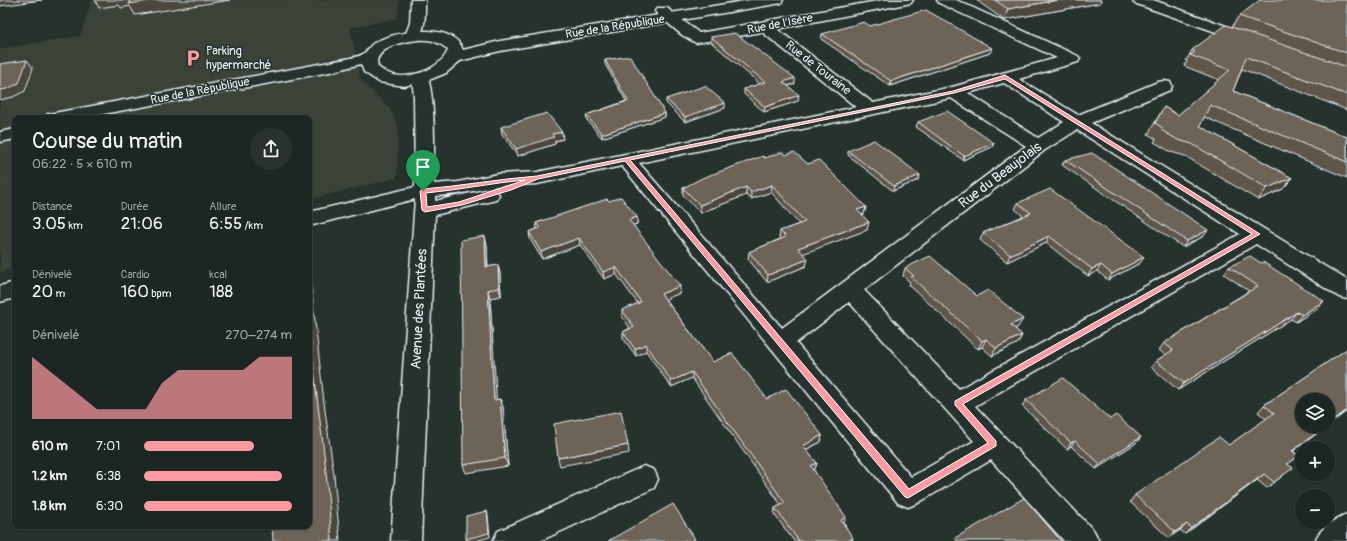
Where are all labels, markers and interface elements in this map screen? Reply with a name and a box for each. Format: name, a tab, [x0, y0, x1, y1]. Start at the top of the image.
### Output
street label: Rue de l'Isère	[746, 10, 814, 38]
street label: Rue de la République	[564, 12, 666, 42]
street label: Rue de Touraine	[782, 38, 854, 98]
place label: Parking hypermarché	[206, 44, 271, 73]
parking icon: Parking hypermarché	[183, 48, 203, 68]
street label: Rue de la République	[149, 74, 251, 108]
text: Course du matin	[32, 127, 183, 155]
button: share	[250, 128, 292, 170]
street label: Rue du Beaujolais	[955, 138, 1045, 212]
pin	[406, 150, 440, 191]
text: 06:22 · 5 × 610 m	[32, 156, 132, 172]
icon: arrive	[412, 156, 434, 178]
text: Distance	[32, 200, 72, 213]
text: Durée	[121, 200, 148, 213]
text: Allure	[209, 200, 236, 213]
text: 3.05	[32, 213, 66, 234]
text: 21:06	[121, 213, 163, 234]
text: 6:55	[209, 213, 242, 234]
text: km	[66, 219, 83, 232]
text: /km	[242, 219, 263, 232]
street label: Avenue des Plantées	[407, 248, 431, 370]
text: Dénivelé	[32, 268, 72, 281]
text: Cardio	[121, 268, 150, 281]
text: kcal	[209, 268, 227, 281]
text: 20	[32, 281, 53, 302]
text: 160	[121, 281, 149, 302]
text: 188	[209, 281, 233, 302]
text: m	[53, 287, 65, 300]
text: bpm	[149, 287, 172, 300]
text: Dénivelé	[32, 327, 79, 343]
text: 270–274 m	[225, 327, 292, 343]
map controls	[1295, 393, 1335, 529]
button: layers	[1295, 393, 1335, 433]
text: 610 m	[32, 438, 68, 454]
text: 7:01	[96, 438, 120, 454]
button: +	[1295, 441, 1335, 481]
text: 1.2 km	[32, 468, 67, 484]
text: 6:38	[96, 468, 121, 484]
button: −	[1295, 489, 1335, 529]
text: 1.8 km	[32, 498, 66, 514]
text: 6:30	[96, 498, 123, 514]

